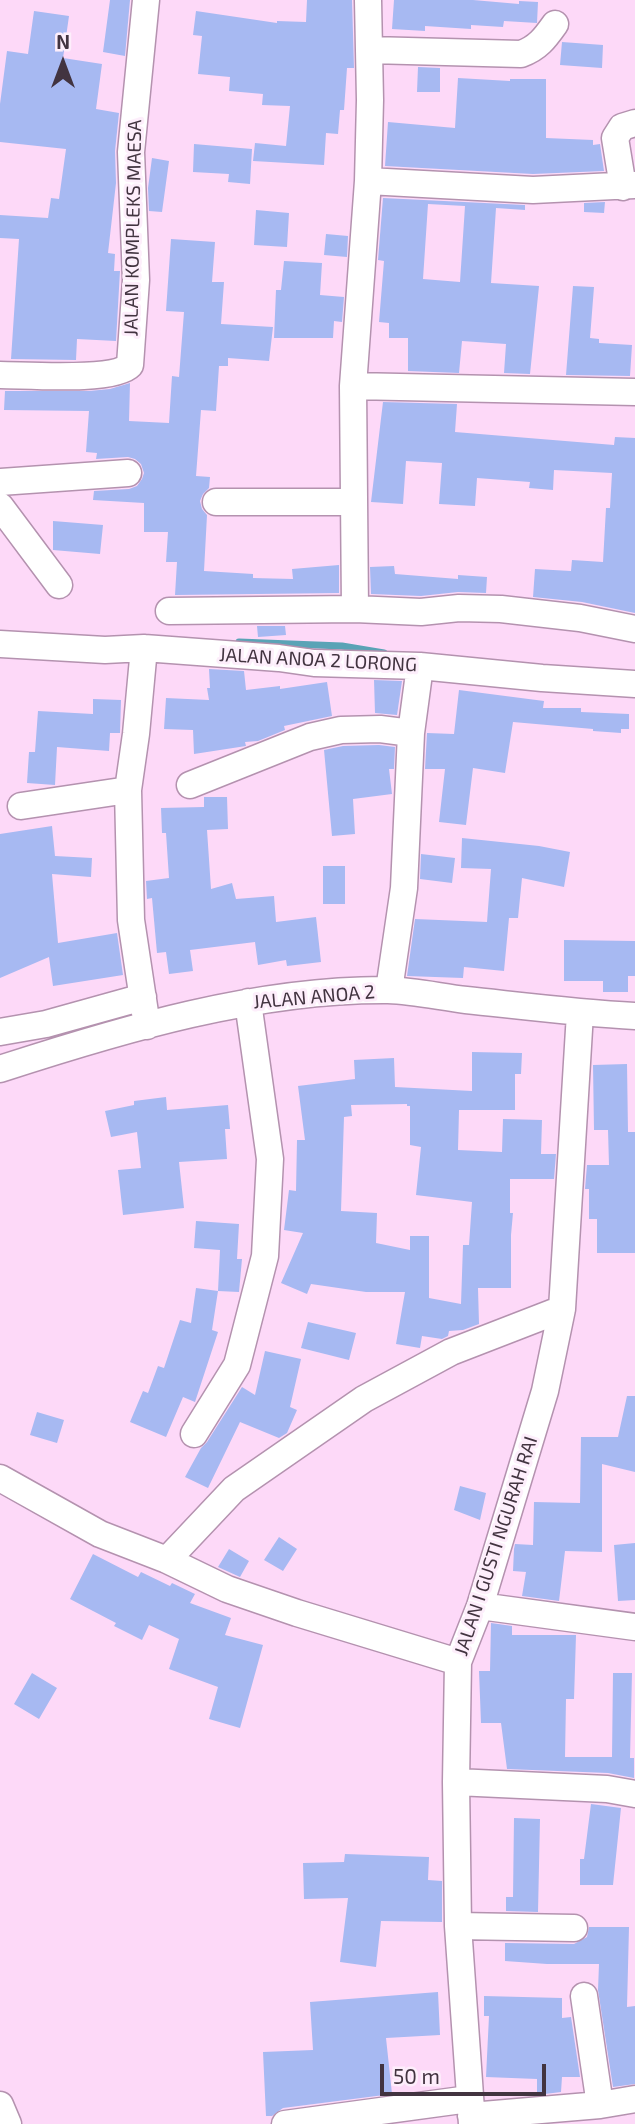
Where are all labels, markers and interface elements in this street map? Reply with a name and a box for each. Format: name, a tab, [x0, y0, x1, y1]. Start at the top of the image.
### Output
north arrow	[28, 28, 98, 98]
text: N	[56, 30, 70, 53]
street label: JALAN KOMPLEKS MAESA	[120, 119, 146, 337]
street label: JALAN ANOA 2 LORONG	[218, 643, 418, 677]
street label: JALAN ANOA 2	[252, 980, 376, 1014]
street label: JALAN I GUSTI NGURAH RAI	[450, 1433, 542, 1659]
scale bar	[383, 2050, 549, 2094]
text: 50 m	[393, 2063, 440, 2088]

